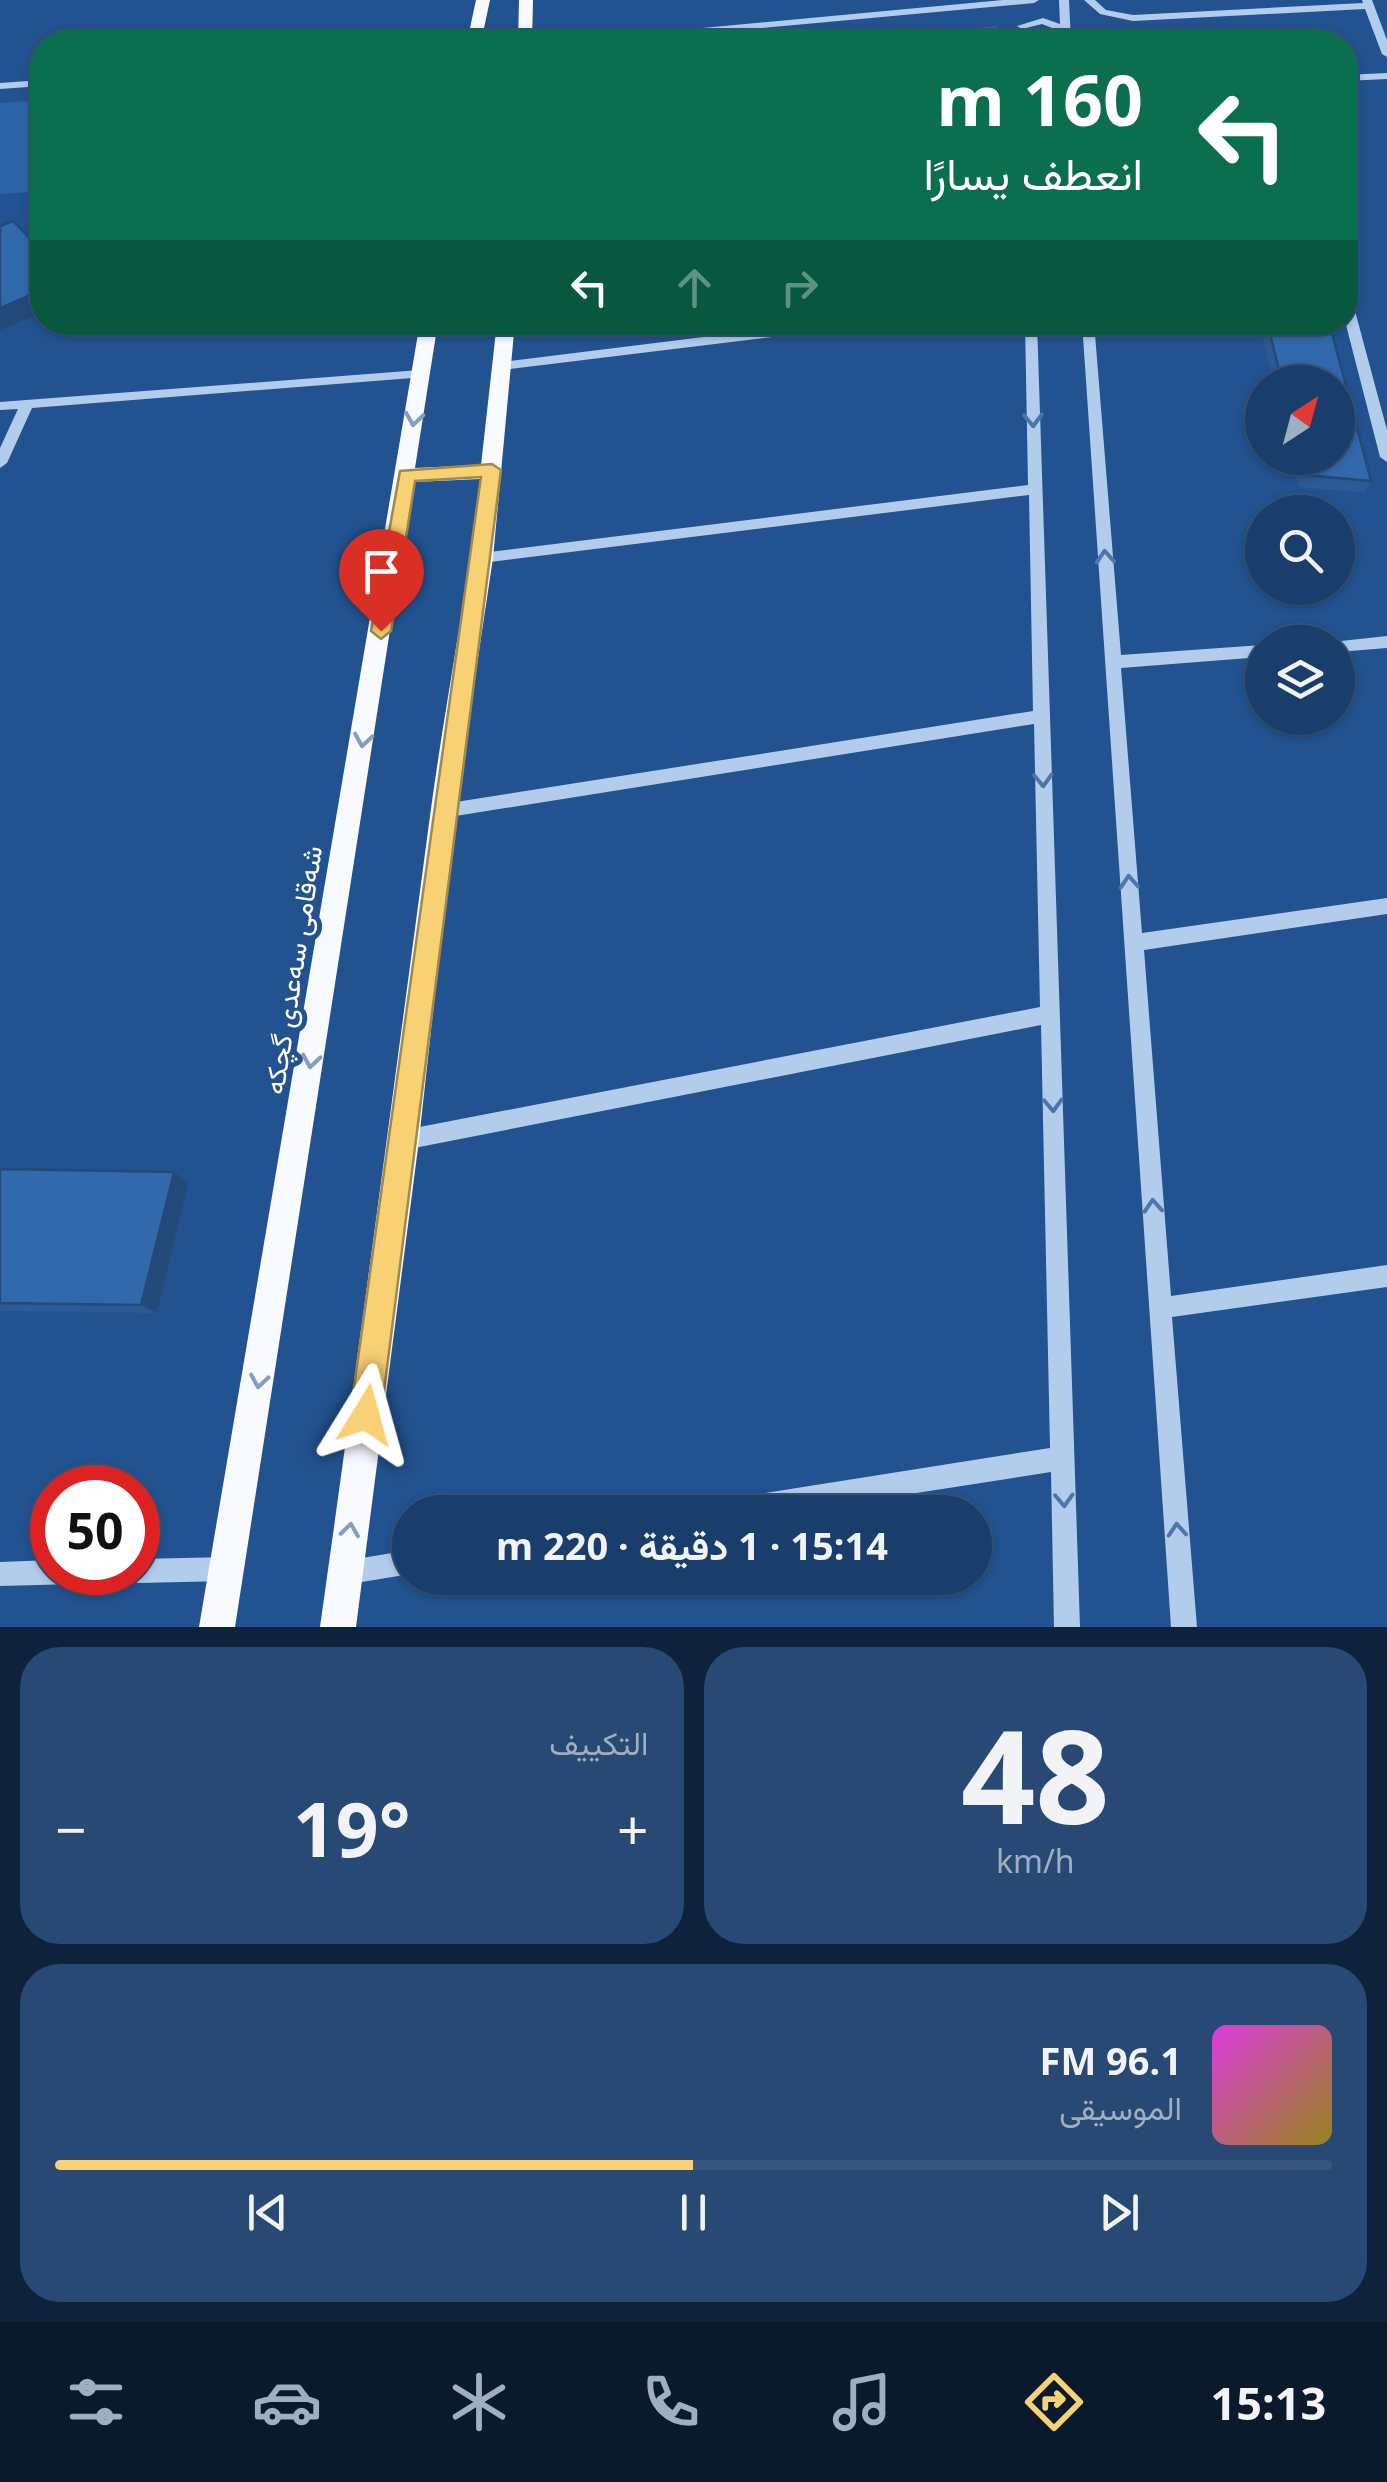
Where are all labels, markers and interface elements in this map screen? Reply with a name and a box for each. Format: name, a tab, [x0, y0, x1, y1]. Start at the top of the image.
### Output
text: 160 m	[936, 51, 1143, 147]
icon: left	[1178, 70, 1308, 200]
text: انعطف يسارًا	[924, 142, 1143, 203]
icon: left	[562, 260, 617, 315]
icon: ahead	[667, 260, 722, 315]
icon: right	[772, 260, 827, 315]
north arrow	[1245, 365, 1355, 475]
map controls	[1245, 365, 1355, 735]
one-way arrow	[405, 411, 426, 427]
one-way arrow	[1023, 412, 1044, 428]
button: search	[1245, 495, 1355, 605]
pin	[339, 529, 424, 632]
icon: arrive	[354, 544, 409, 599]
one-way arrow	[1095, 549, 1116, 565]
button: layers	[1245, 625, 1355, 735]
one-way arrow	[353, 732, 374, 748]
one-way arrow	[1033, 772, 1054, 788]
street label: شەقامی سەعدی گچکە	[254, 843, 331, 1097]
one-way arrow	[1119, 873, 1140, 889]
one-way arrow	[301, 1052, 322, 1069]
one-way arrow	[1042, 1097, 1063, 1113]
one-way arrow	[1143, 1197, 1164, 1213]
position arrow	[314, 1363, 418, 1467]
one-way arrow	[249, 1373, 270, 1390]
speed limit sign: 50	[30, 1465, 160, 1595]
one-way arrow	[1053, 1492, 1074, 1508]
text: 15:14 · 1 دقيقة · 220 m	[496, 1519, 888, 1571]
one-way arrow	[1167, 1521, 1188, 1537]
one-way arrow	[338, 1522, 359, 1539]
text: 48	[961, 1685, 1110, 1862]
text: التكييف	[549, 1721, 649, 1764]
text: 19°	[293, 1777, 411, 1879]
text: −	[55, 1791, 86, 1866]
text: +	[617, 1791, 648, 1866]
text: km/h	[996, 1839, 1075, 1882]
text: 96.1 FM	[1040, 2034, 1182, 2086]
text: الموسيقى	[1059, 2086, 1182, 2129]
icon: previous	[240, 2185, 295, 2240]
icon: pause	[666, 2185, 721, 2240]
icon: next	[1092, 2185, 1147, 2240]
icon: filters	[61, 2367, 131, 2437]
icon: car	[252, 2367, 322, 2437]
icon: climate	[444, 2367, 514, 2437]
icon: phone	[636, 2367, 706, 2437]
icon: music	[827, 2367, 897, 2437]
icon: directions	[1019, 2367, 1089, 2437]
text: 15:13	[1211, 2372, 1326, 2433]

